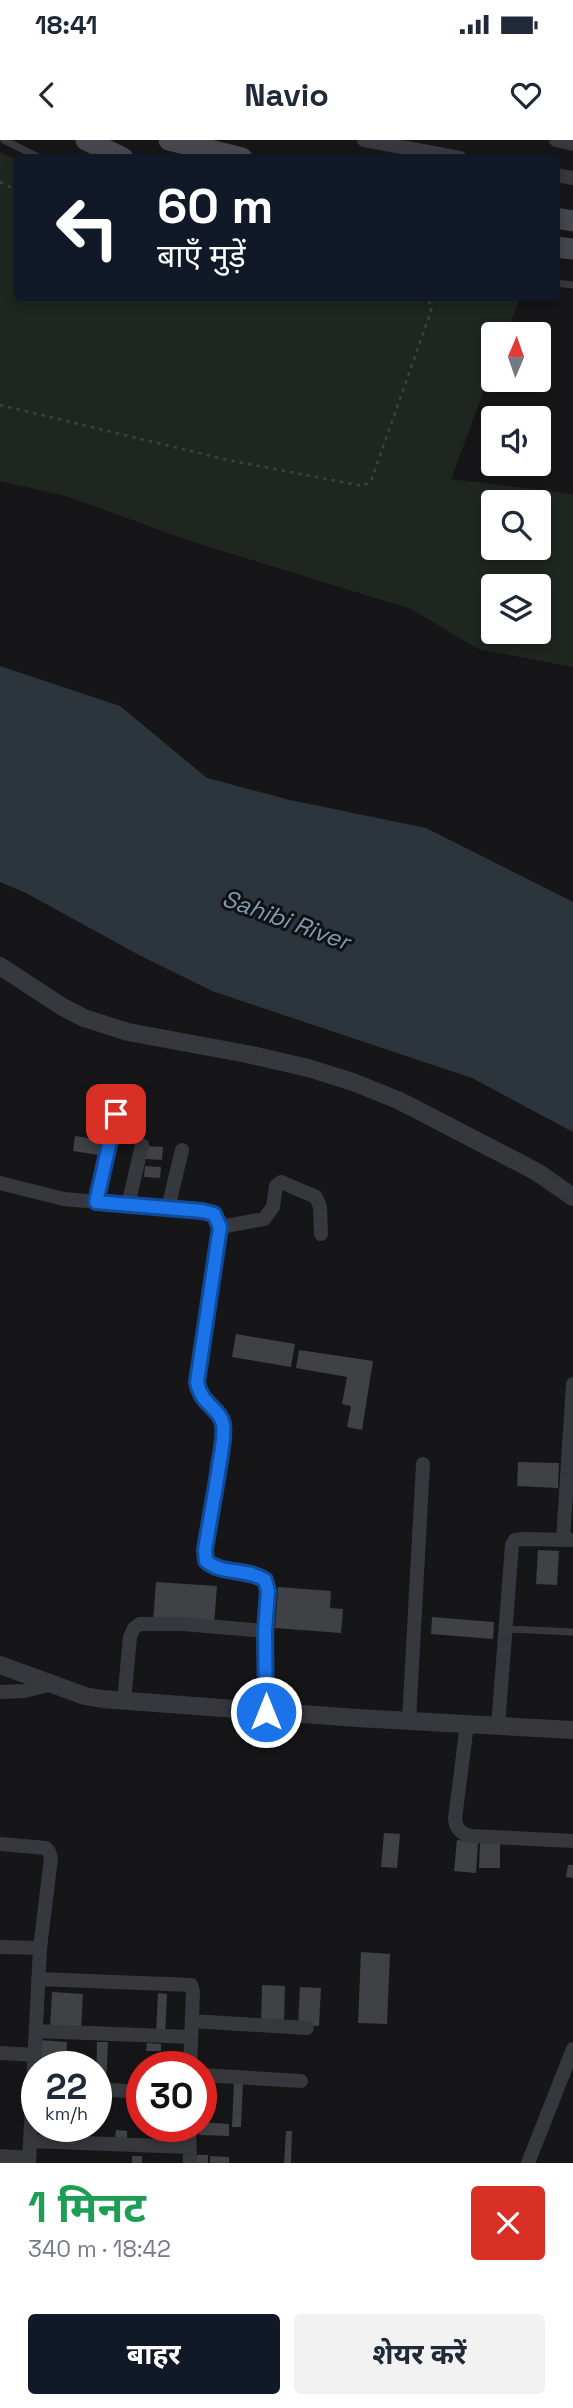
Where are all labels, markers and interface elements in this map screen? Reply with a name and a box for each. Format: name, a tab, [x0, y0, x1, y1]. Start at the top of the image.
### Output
text: 18:41	[35, 8, 97, 42]
text: Navio	[244, 75, 329, 115]
icon: back	[28, 76, 66, 114]
icon: heart	[507, 76, 545, 114]
text: 60 m	[157, 175, 273, 237]
icon: left	[42, 182, 133, 273]
text: बाएँ मुड़ें	[157, 236, 246, 276]
north arrow	[481, 322, 551, 392]
map controls	[481, 322, 551, 644]
button: sound	[481, 406, 551, 476]
button: search	[481, 490, 551, 560]
button: layers	[481, 574, 551, 644]
water label: Sahibi River	[218, 882, 357, 958]
pin	[86, 1084, 146, 1144]
icon: arrive	[97, 1095, 135, 1133]
position arrow	[229, 1675, 303, 1749]
speed limit sign: 30	[126, 2051, 217, 2142]
text: 22	[46, 2065, 87, 2109]
text: km/h	[45, 2102, 88, 2125]
text: 1 मिनट	[28, 2181, 146, 2234]
button: close	[471, 2186, 545, 2260]
text: 340 m · 18:42	[28, 2234, 171, 2264]
button: बाहर	[28, 2314, 280, 2394]
button: शेयर करें	[294, 2314, 545, 2394]

